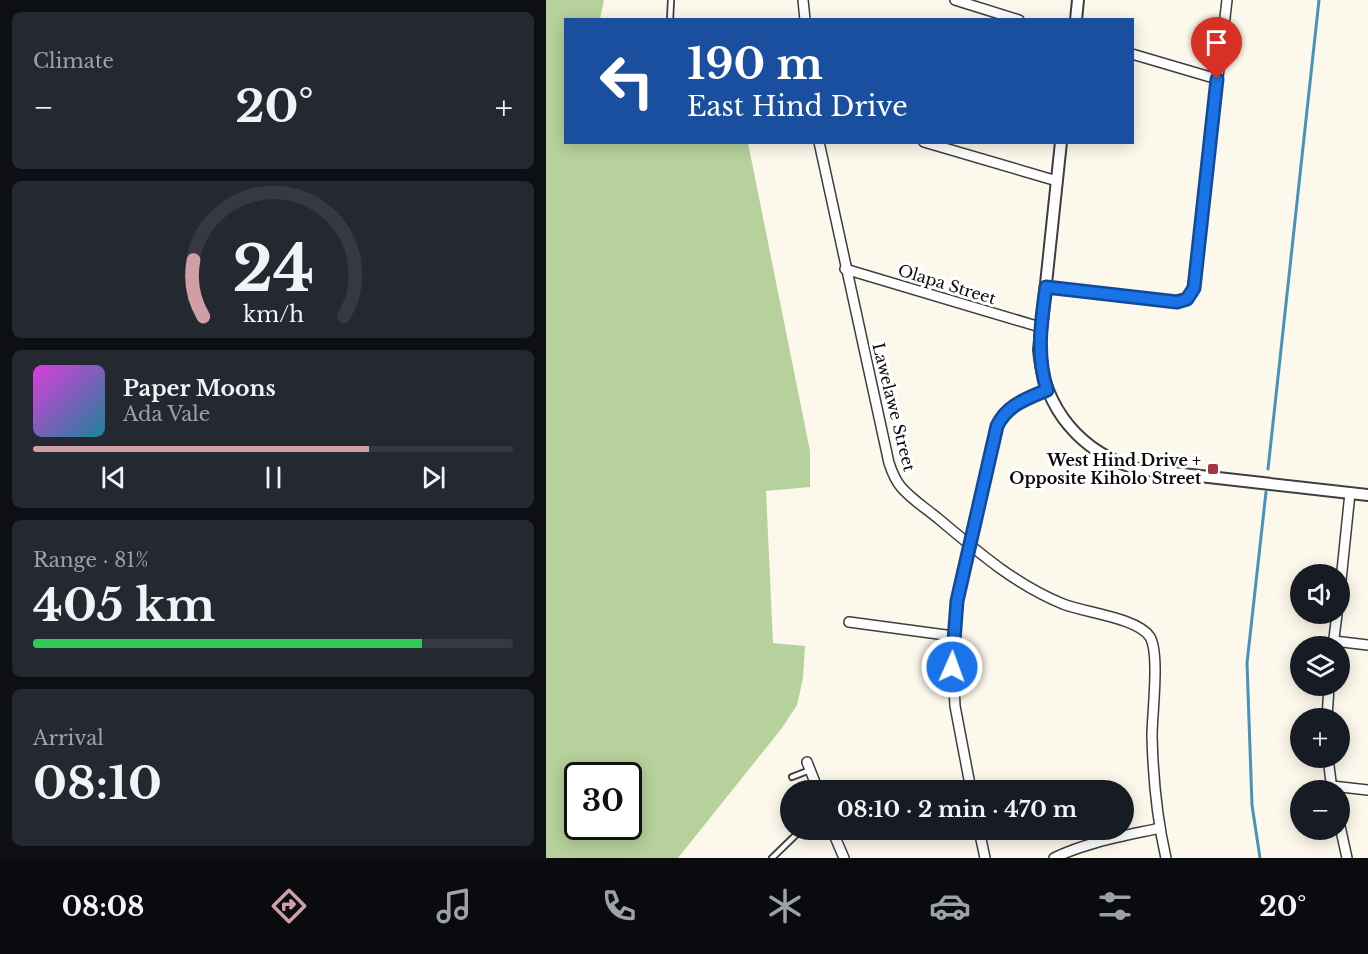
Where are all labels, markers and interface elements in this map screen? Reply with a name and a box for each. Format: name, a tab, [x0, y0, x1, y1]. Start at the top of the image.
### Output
pin	[1191, 17, 1242, 79]
icon: arrive	[1200, 26, 1233, 59]
text: 190 m	[687, 38, 823, 90]
icon: left	[588, 42, 666, 120]
text: Climate	[33, 49, 114, 73]
text: 20°	[235, 78, 314, 134]
text: −	[33, 87, 54, 128]
text: +	[495, 87, 513, 128]
text: East Hind Drive	[687, 90, 908, 123]
text: 24	[232, 230, 314, 308]
street label: Olapa Street	[896, 260, 998, 308]
text: km/h	[243, 301, 304, 328]
street label: Lawelawe Street	[868, 341, 920, 473]
text: Paper Moons	[123, 375, 276, 402]
text: Ada Vale	[123, 402, 210, 426]
place label: West Hind Drive + Opposite Kiholo Street	[1009, 450, 1202, 488]
icon: previous	[97, 461, 130, 494]
icon: pause	[257, 461, 290, 494]
icon: next	[417, 461, 450, 494]
marker: West Hind Drive + Opposite Kiholo Street	[1206, 462, 1220, 476]
text: Range · 81%	[33, 548, 149, 572]
map controls	[1290, 564, 1350, 840]
button: sound	[1290, 564, 1350, 624]
text: 405 km	[33, 577, 215, 633]
position arrow	[920, 635, 984, 699]
button: layers	[1290, 636, 1350, 696]
button: +	[1290, 708, 1350, 768]
text: Arrival	[33, 726, 104, 750]
text: 08:10	[33, 755, 162, 811]
speed limit sign: 30	[564, 762, 642, 840]
button: −	[1290, 780, 1350, 840]
text: 08:10 · 2 min · 470 m	[837, 796, 1077, 823]
icon: directions	[268, 885, 310, 927]
icon: music	[433, 885, 475, 927]
icon: phone	[598, 885, 640, 927]
icon: climate	[764, 885, 806, 927]
icon: car	[929, 885, 971, 927]
icon: filters	[1094, 885, 1136, 927]
text: 08:08	[62, 890, 144, 923]
text: 20°	[1259, 890, 1306, 923]

